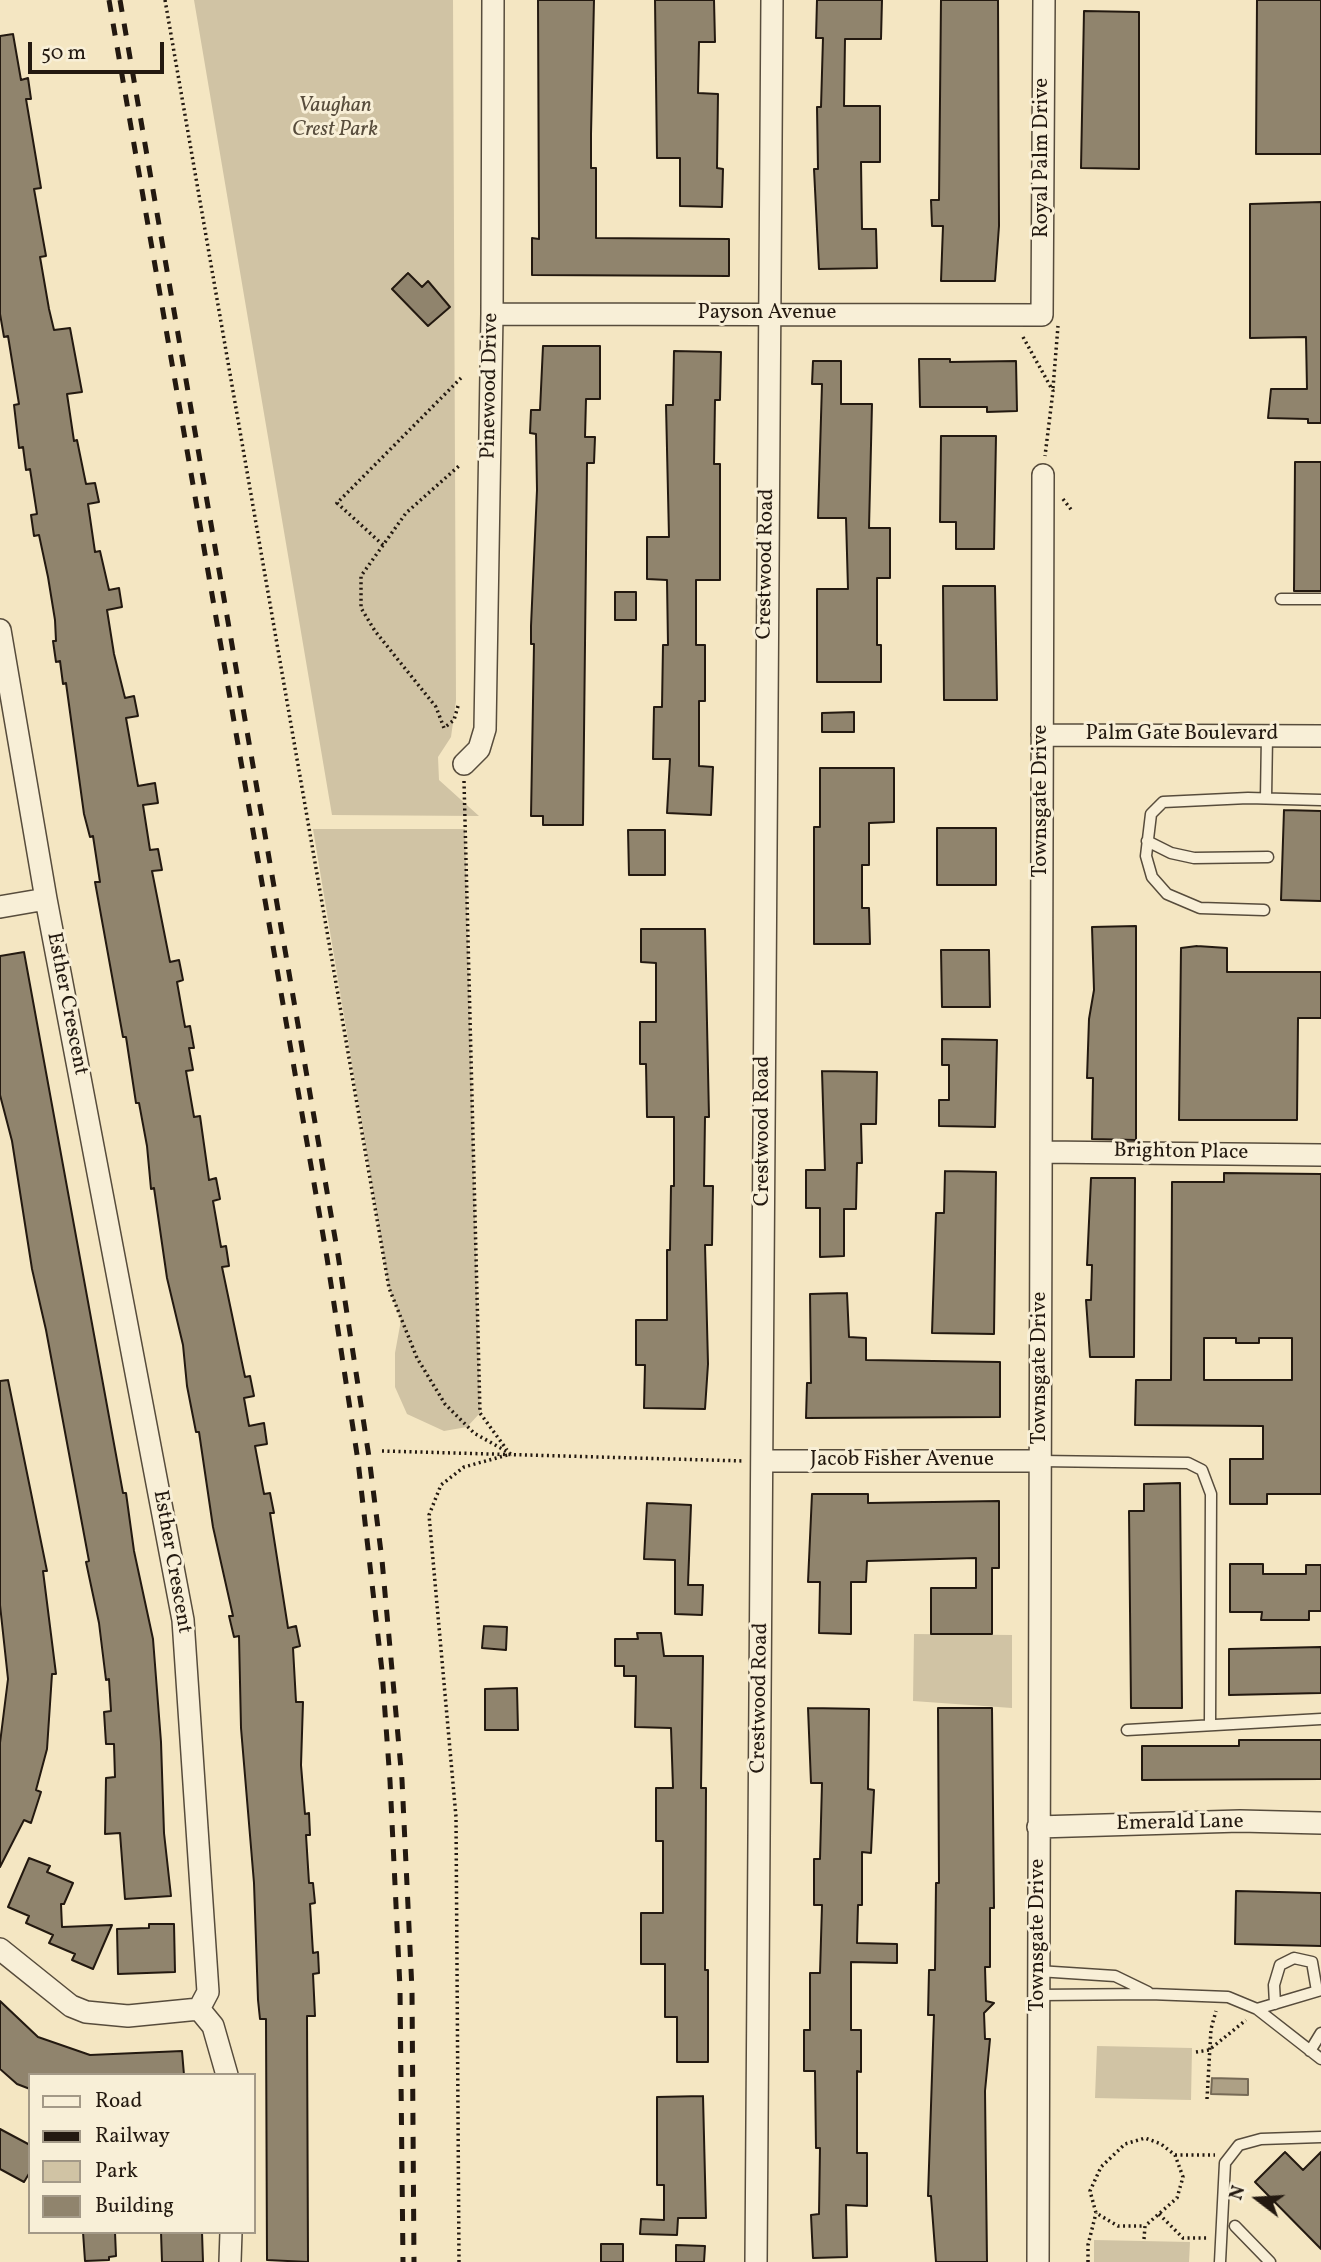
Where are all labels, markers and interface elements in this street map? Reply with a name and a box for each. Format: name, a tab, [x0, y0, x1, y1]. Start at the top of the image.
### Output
scale bar	[32, 28, 168, 72]
text: 50 m	[41, 39, 86, 68]
street label: Royal Palm Drive	[1030, 78, 1056, 238]
park label: Vaughan Crest Park	[292, 94, 378, 144]
street label: Payson Avenue	[698, 301, 836, 327]
street label: Pinewood Drive	[477, 313, 505, 459]
street label: Crestwood Road	[753, 488, 781, 640]
street label: Palm Gate Boulevard	[1086, 722, 1278, 748]
street label: Townsgate Drive	[1029, 724, 1055, 878]
street label: Esther Crescent	[40, 930, 92, 1078]
street label: Crestwood Road	[751, 1056, 777, 1206]
street label: Brighton Place	[1113, 1139, 1249, 1167]
street label: Townsgate Drive	[1028, 1291, 1054, 1445]
street label: Jacob Fisher Avenue	[810, 1448, 994, 1474]
street label: Esther Crescent	[146, 1488, 196, 1636]
street label: Crestwood Road	[747, 1622, 775, 1774]
street label: Emerald Lane	[1116, 1810, 1244, 1838]
street label: Townsgate Drive	[1026, 1858, 1052, 2012]
legend	[28, 2073, 256, 2234]
text: Road	[95, 2087, 142, 2116]
text: Railway	[95, 2122, 170, 2151]
text: Park	[95, 2157, 138, 2186]
north arrow	[1223, 2164, 1293, 2234]
text: N	[1223, 2182, 1252, 2203]
text: Building	[95, 2192, 174, 2221]

